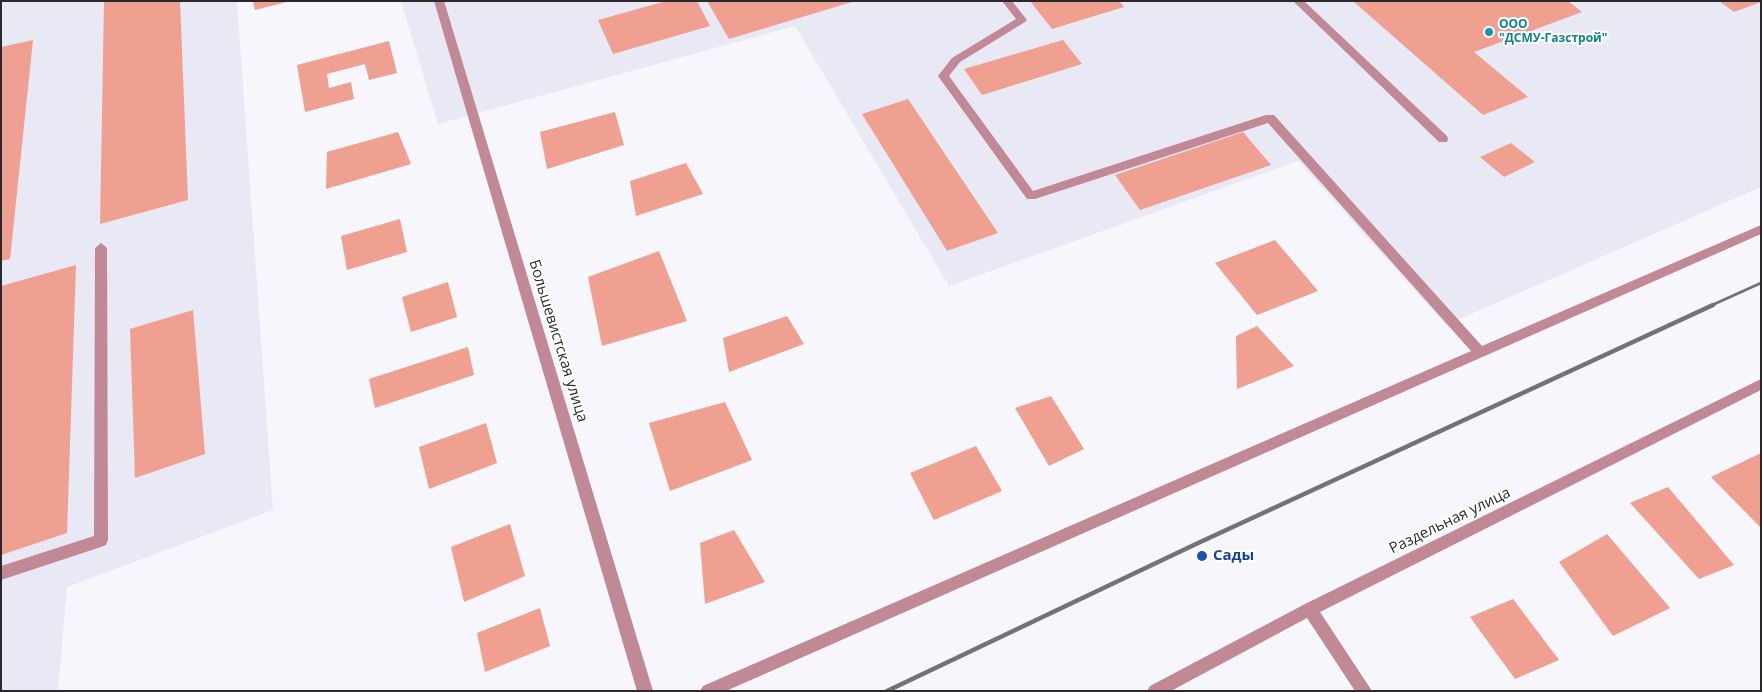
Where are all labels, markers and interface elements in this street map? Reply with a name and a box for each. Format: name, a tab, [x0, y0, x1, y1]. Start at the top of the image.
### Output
place label: ООО "ДСМУ-Газстрой"	[1499, 18, 1607, 46]
marker: ООО "ДСМУ-Газстрой"	[1483, 26, 1495, 38]
street label: Большевистская улица	[525, 258, 591, 424]
street label: Раздельная улица	[1387, 484, 1513, 558]
place label: Сады	[1213, 547, 1254, 565]
marker: Сады	[1195, 549, 1209, 563]

